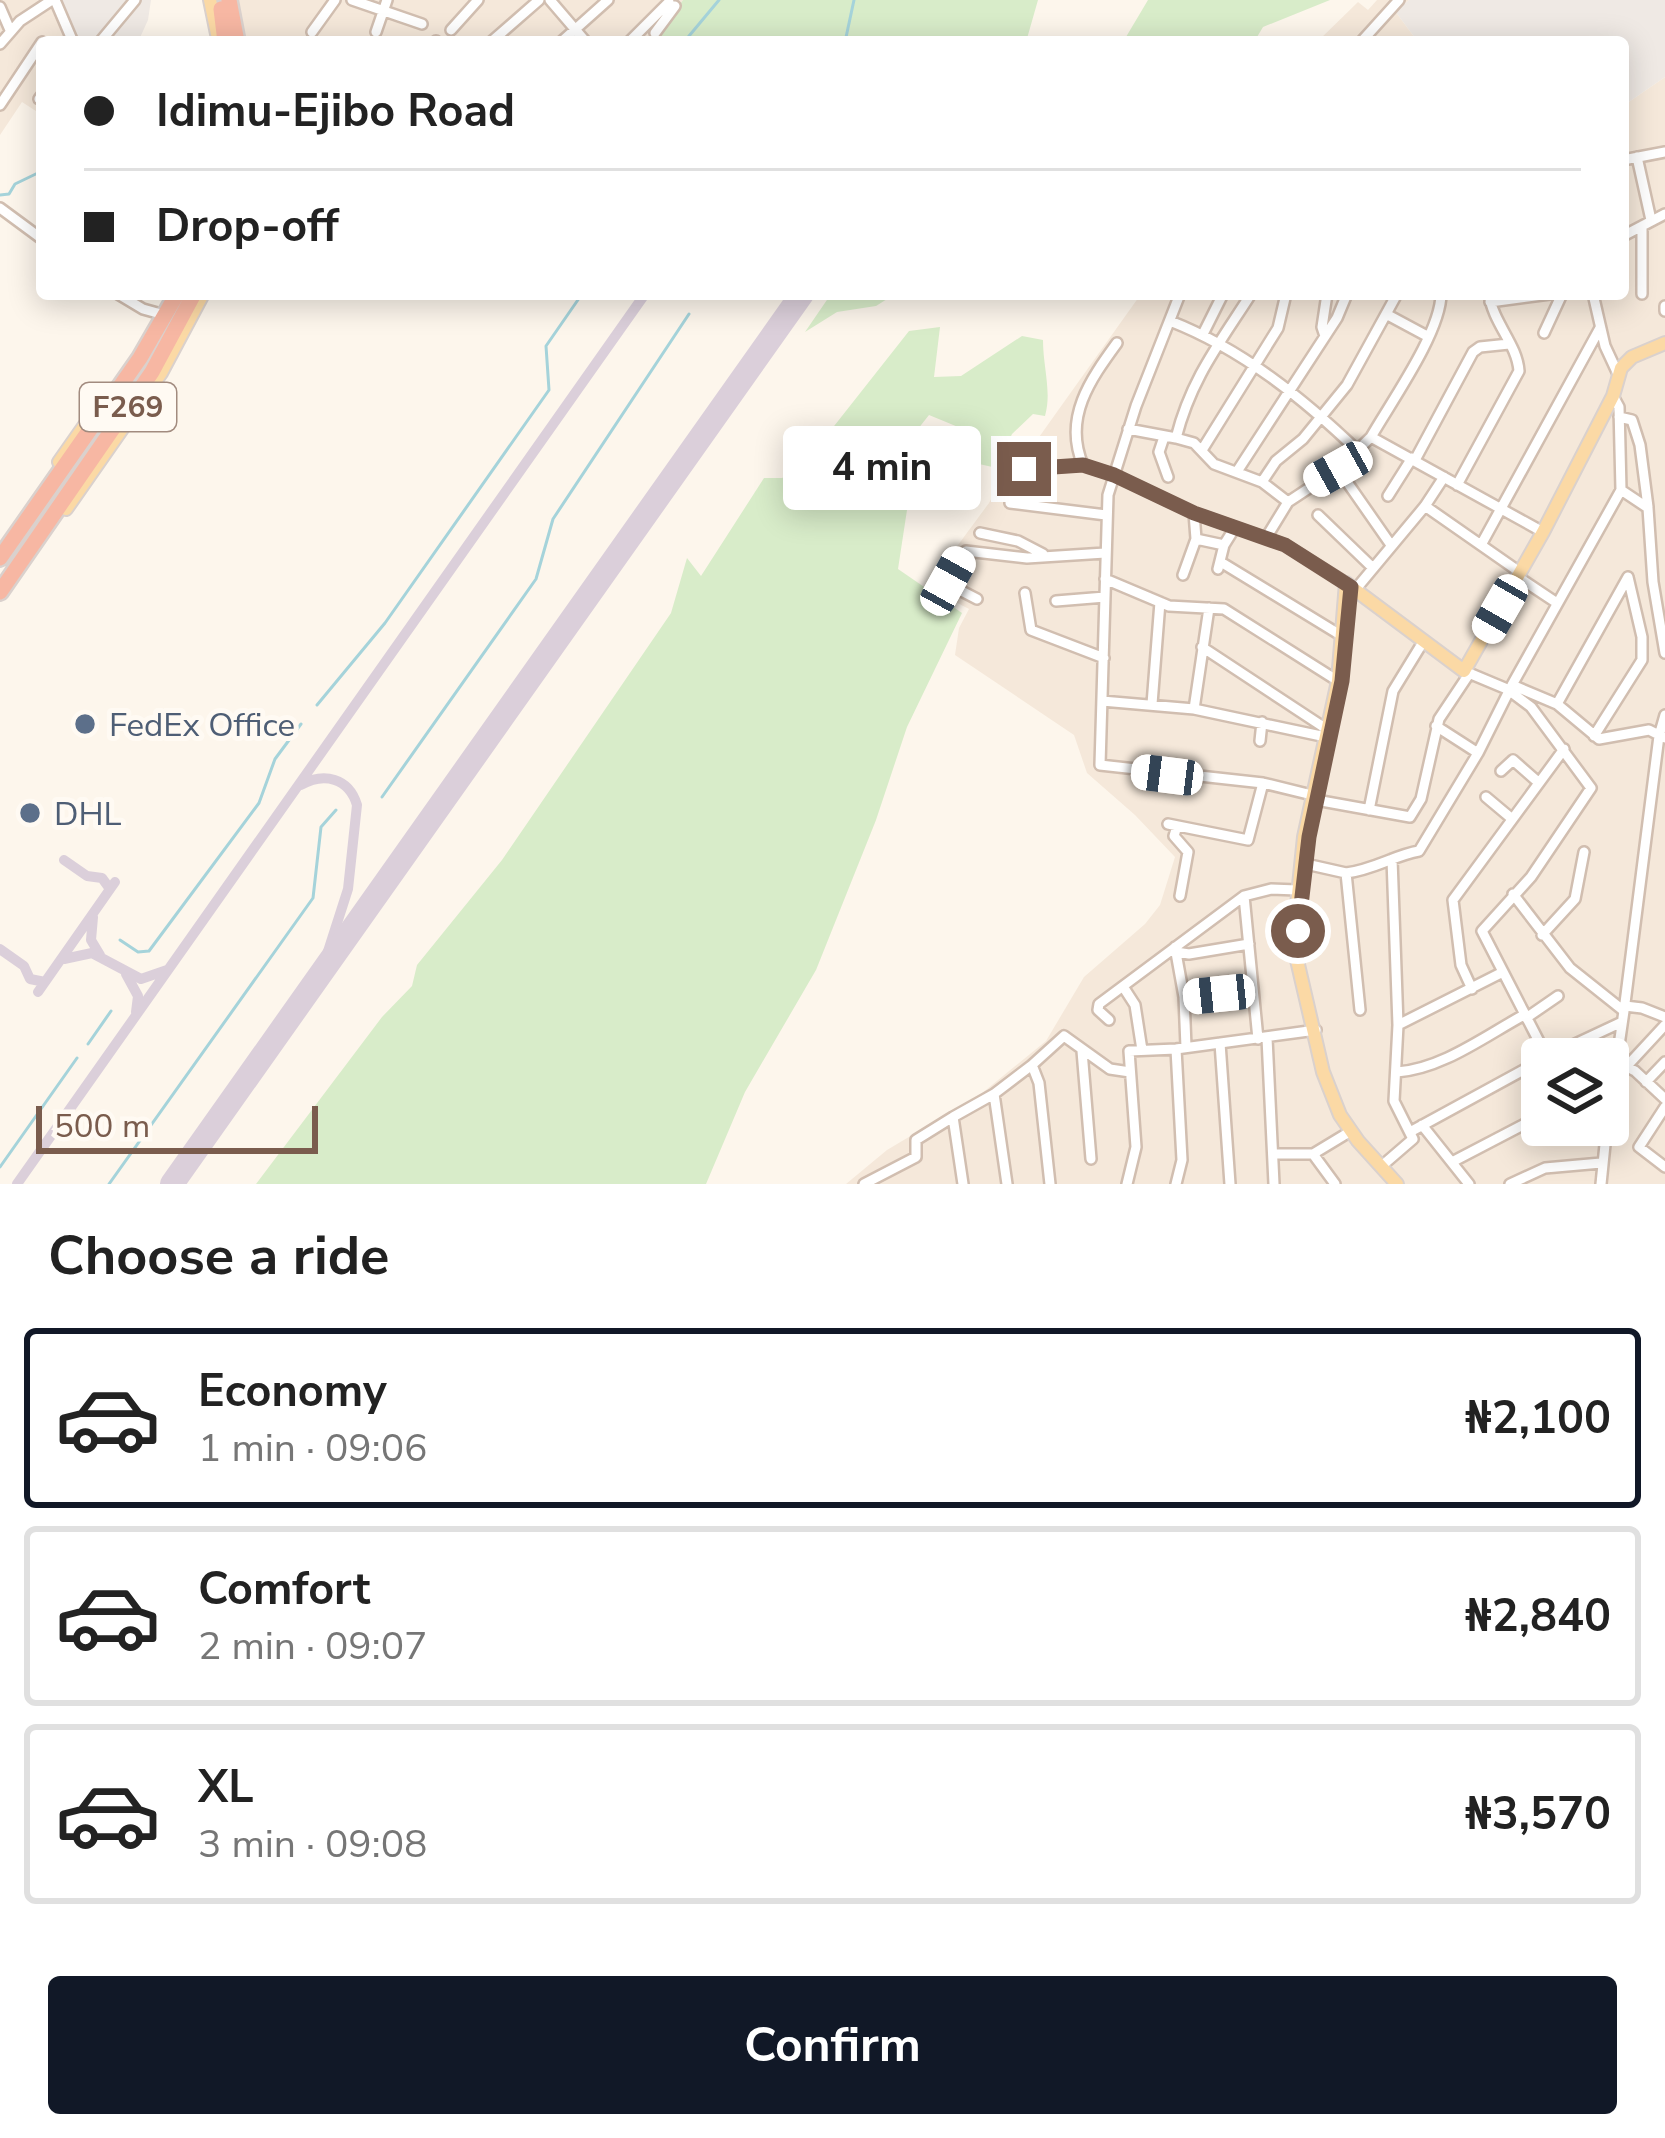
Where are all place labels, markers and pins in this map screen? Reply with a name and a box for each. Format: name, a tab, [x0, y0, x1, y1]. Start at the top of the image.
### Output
place label: FedEx Office	[109, 703, 295, 748]
marker: FedEx Office	[72, 711, 98, 737]
place label: DHL	[54, 792, 122, 837]
marker: DHL	[17, 800, 43, 826]

